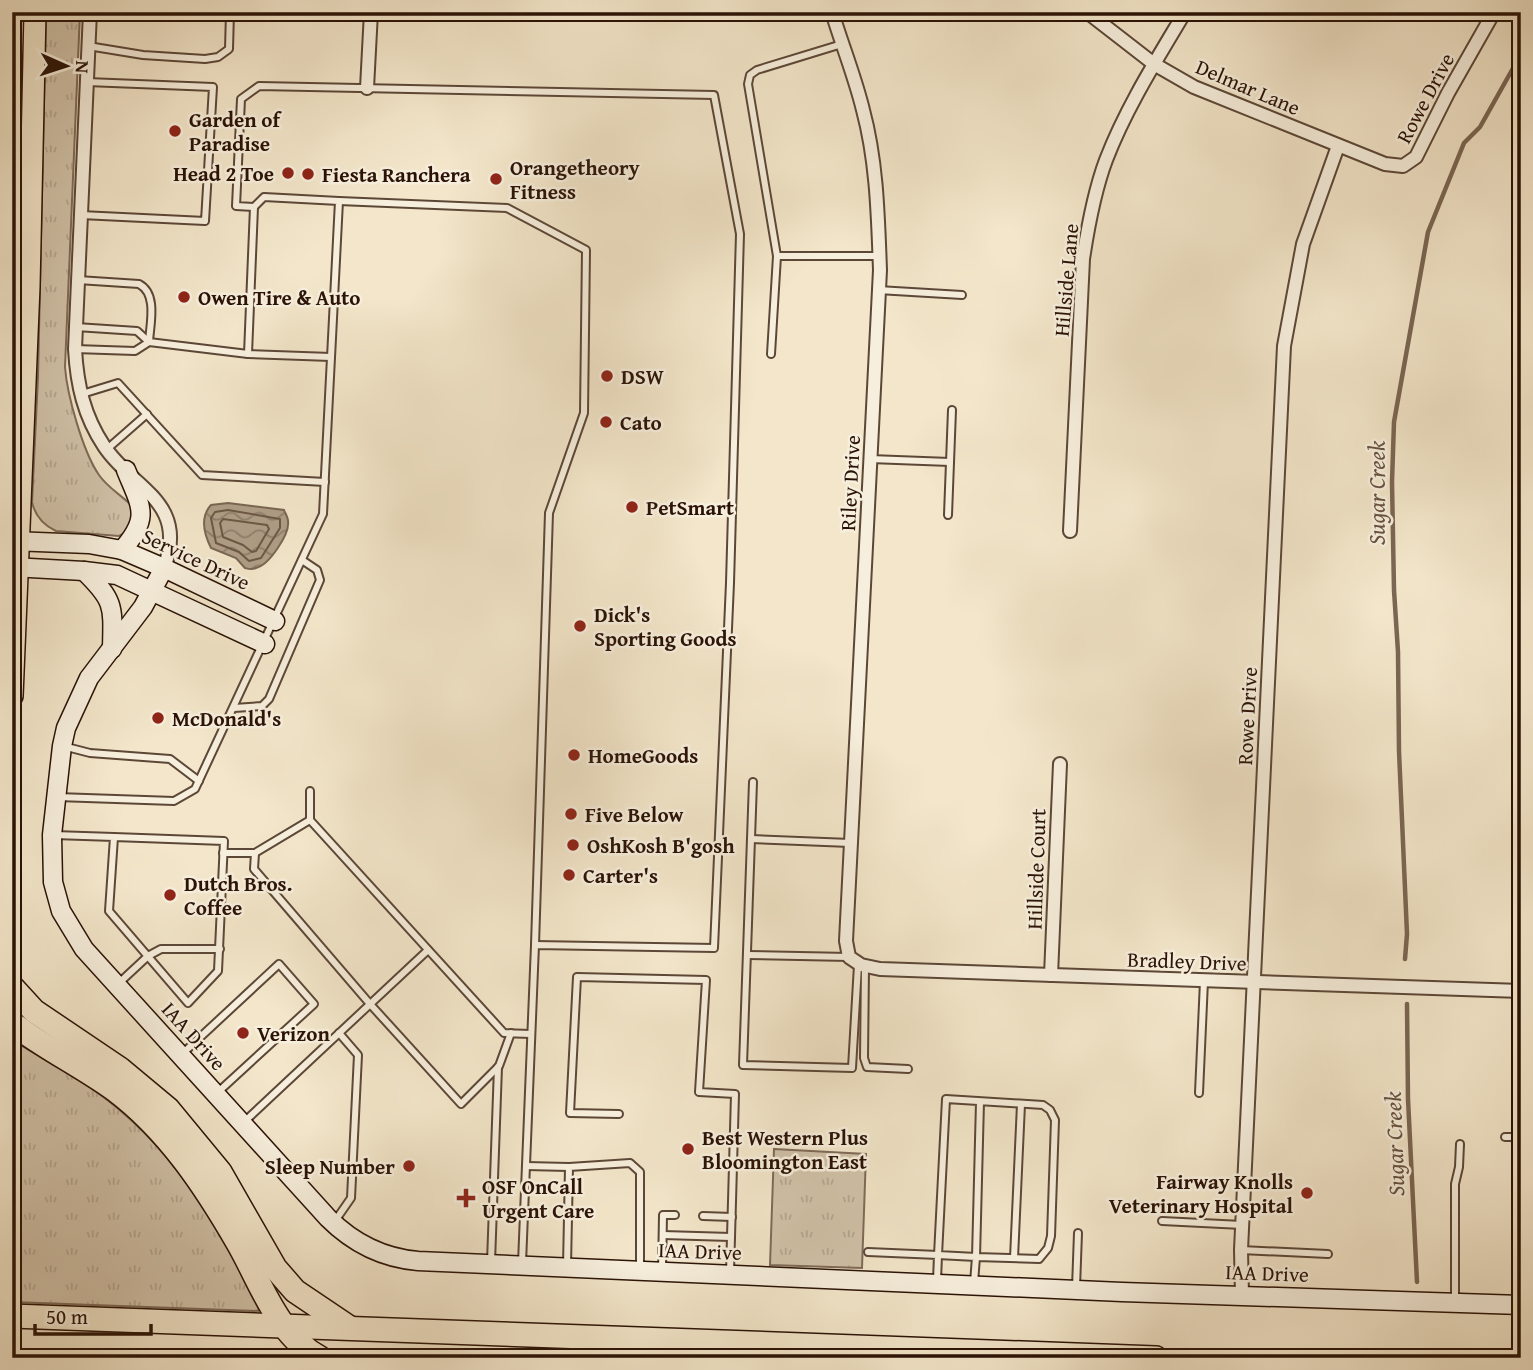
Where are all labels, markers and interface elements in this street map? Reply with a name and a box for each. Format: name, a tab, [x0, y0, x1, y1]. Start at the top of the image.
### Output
north arrow	[32, 32, 102, 102]
street label: Rowe Drive	[1388, 47, 1462, 149]
street label: Delmar Lane	[1191, 51, 1305, 123]
text: N	[69, 60, 97, 74]
place label: Garden of Paradise	[189, 104, 283, 159]
marker: Garden of Paradise	[167, 123, 183, 139]
place label: Orangetheory Fitness	[510, 152, 640, 207]
place label: Head 2 Toe	[173, 158, 274, 189]
place label: Fiesta Ranchera	[322, 159, 471, 190]
marker: Head 2 Toe	[280, 165, 296, 181]
marker: Fiesta Ranchera	[300, 166, 316, 182]
marker: Orangetheory Fitness	[488, 171, 504, 187]
street label: Hillside Lane	[1046, 222, 1086, 338]
place label: Owen Tire & Auto	[198, 282, 360, 313]
marker: Owen Tire & Auto	[176, 289, 192, 305]
place label: DSW	[621, 361, 664, 392]
marker: DSW	[599, 368, 615, 384]
place label: Cato	[620, 407, 662, 438]
marker: Cato	[598, 414, 614, 430]
street label: Riley Drive	[832, 434, 868, 532]
water label: Sugar Creek	[1360, 440, 1393, 545]
place label: PetSmart	[646, 492, 734, 523]
marker: PetSmart	[624, 499, 640, 515]
street label: Service Drive	[137, 520, 255, 598]
place label: Dick's Sporting Goods	[594, 599, 737, 654]
marker: Dick's Sporting Goods	[572, 618, 588, 634]
street label: Rowe Drive	[1229, 666, 1265, 766]
place label: McDonald's	[172, 703, 281, 734]
marker: McDonald's	[150, 710, 166, 726]
place label: HomeGoods	[588, 740, 698, 771]
marker: HomeGoods	[566, 747, 582, 763]
place label: Five Below	[585, 799, 684, 830]
marker: Five Below	[563, 806, 579, 822]
street label: Hillside Court	[1018, 807, 1054, 930]
place label: OshKosh B'gosh	[587, 830, 735, 861]
marker: OshKosh B'gosh	[565, 837, 581, 853]
place label: Carter's	[583, 860, 658, 891]
marker: Carter's	[561, 867, 577, 883]
place label: Dutch Bros. Coffee	[184, 868, 293, 923]
marker: Dutch Bros. Coffee	[162, 887, 178, 903]
street label: Bradley Drive	[1127, 943, 1247, 979]
street label: IAA Drive	[154, 995, 234, 1078]
place label: Verizon	[257, 1018, 330, 1049]
marker: Verizon	[235, 1025, 251, 1041]
water label: Sugar Creek	[1376, 1091, 1412, 1197]
place label: Best Western Plus Bloomington East	[702, 1122, 868, 1177]
marker: Best Western Plus Bloomington East	[680, 1141, 696, 1157]
place label: Sleep Number	[265, 1151, 395, 1182]
marker: Sleep Number	[401, 1158, 417, 1174]
place label: Fairway Knolls Veterinary Hospital	[1109, 1166, 1293, 1221]
place label: OSF OnCall Urgent Care	[482, 1171, 594, 1226]
marker: Fairway Knolls Veterinary Hospital	[1299, 1185, 1315, 1201]
marker: OSF OnCall Urgent Care	[456, 1188, 476, 1208]
street label: IAA Drive	[658, 1234, 742, 1268]
street label: IAA Drive	[1225, 1256, 1309, 1290]
scale bar	[35, 1293, 150, 1337]
text: 50 m	[46, 1301, 88, 1332]

